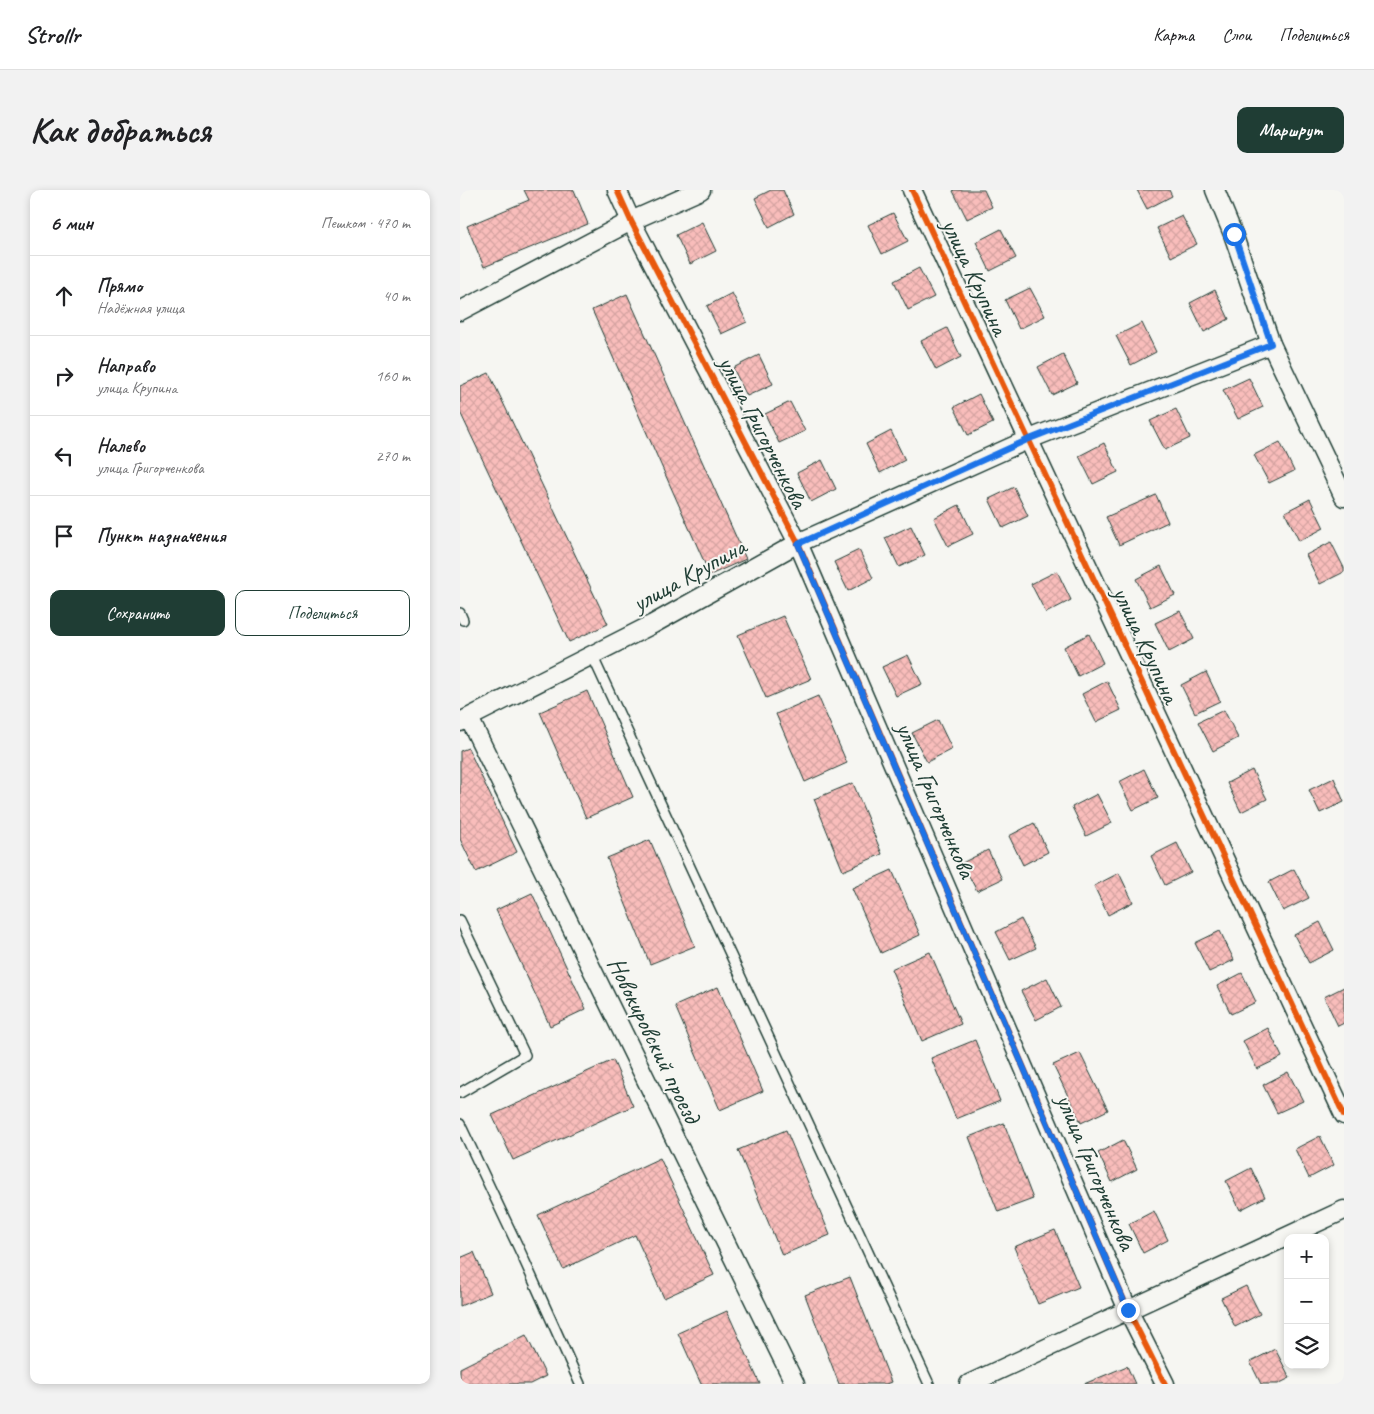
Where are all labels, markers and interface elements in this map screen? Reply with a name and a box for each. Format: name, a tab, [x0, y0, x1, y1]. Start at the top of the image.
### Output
text: Strollr	[25, 20, 80, 50]
text: Карта	[1153, 24, 1194, 46]
text: Слои	[1222, 24, 1251, 46]
text: Поделиться	[1279, 24, 1349, 46]
button: Маршрут	[1237, 107, 1344, 153]
text: Как добраться	[30, 108, 211, 153]
text: 6 мин	[50, 210, 93, 236]
street label: улица Крупина	[933, 212, 1017, 343]
text: Пешком · 470 m	[321, 213, 410, 233]
route start	[1223, 223, 1246, 246]
text: Прямо	[97, 274, 142, 298]
icon: ahead	[50, 282, 78, 310]
text: 40 m	[383, 286, 410, 306]
text: Надёжная улица	[97, 298, 184, 318]
street label: улица Григорченкова	[710, 349, 816, 515]
text: Направо	[97, 354, 155, 378]
icon: right	[50, 362, 78, 390]
text: 160 m	[376, 366, 410, 386]
text: улица Крупина	[97, 378, 177, 398]
text: Налево	[97, 434, 145, 458]
icon: left	[50, 442, 78, 470]
text: 270 m	[376, 446, 410, 466]
text: улица Григорченкова	[97, 458, 204, 478]
icon: arrive	[50, 522, 78, 550]
text: Пункт назначения	[97, 524, 226, 548]
street label: улица Крупина	[625, 529, 754, 620]
street label: улица Крупина	[1104, 580, 1188, 711]
button: Сохранить	[50, 590, 225, 636]
button: Поделиться	[235, 590, 410, 636]
street label: улица Григорченкова	[888, 715, 984, 885]
street label: Новокировский проезд	[600, 952, 709, 1130]
street label: улица Григорченкова	[1048, 1087, 1144, 1257]
map controls	[1284, 1234, 1329, 1369]
button: +	[1284, 1234, 1329, 1279]
button: −	[1284, 1279, 1329, 1324]
route end	[1117, 1299, 1140, 1322]
button: layers	[1284, 1324, 1329, 1369]

